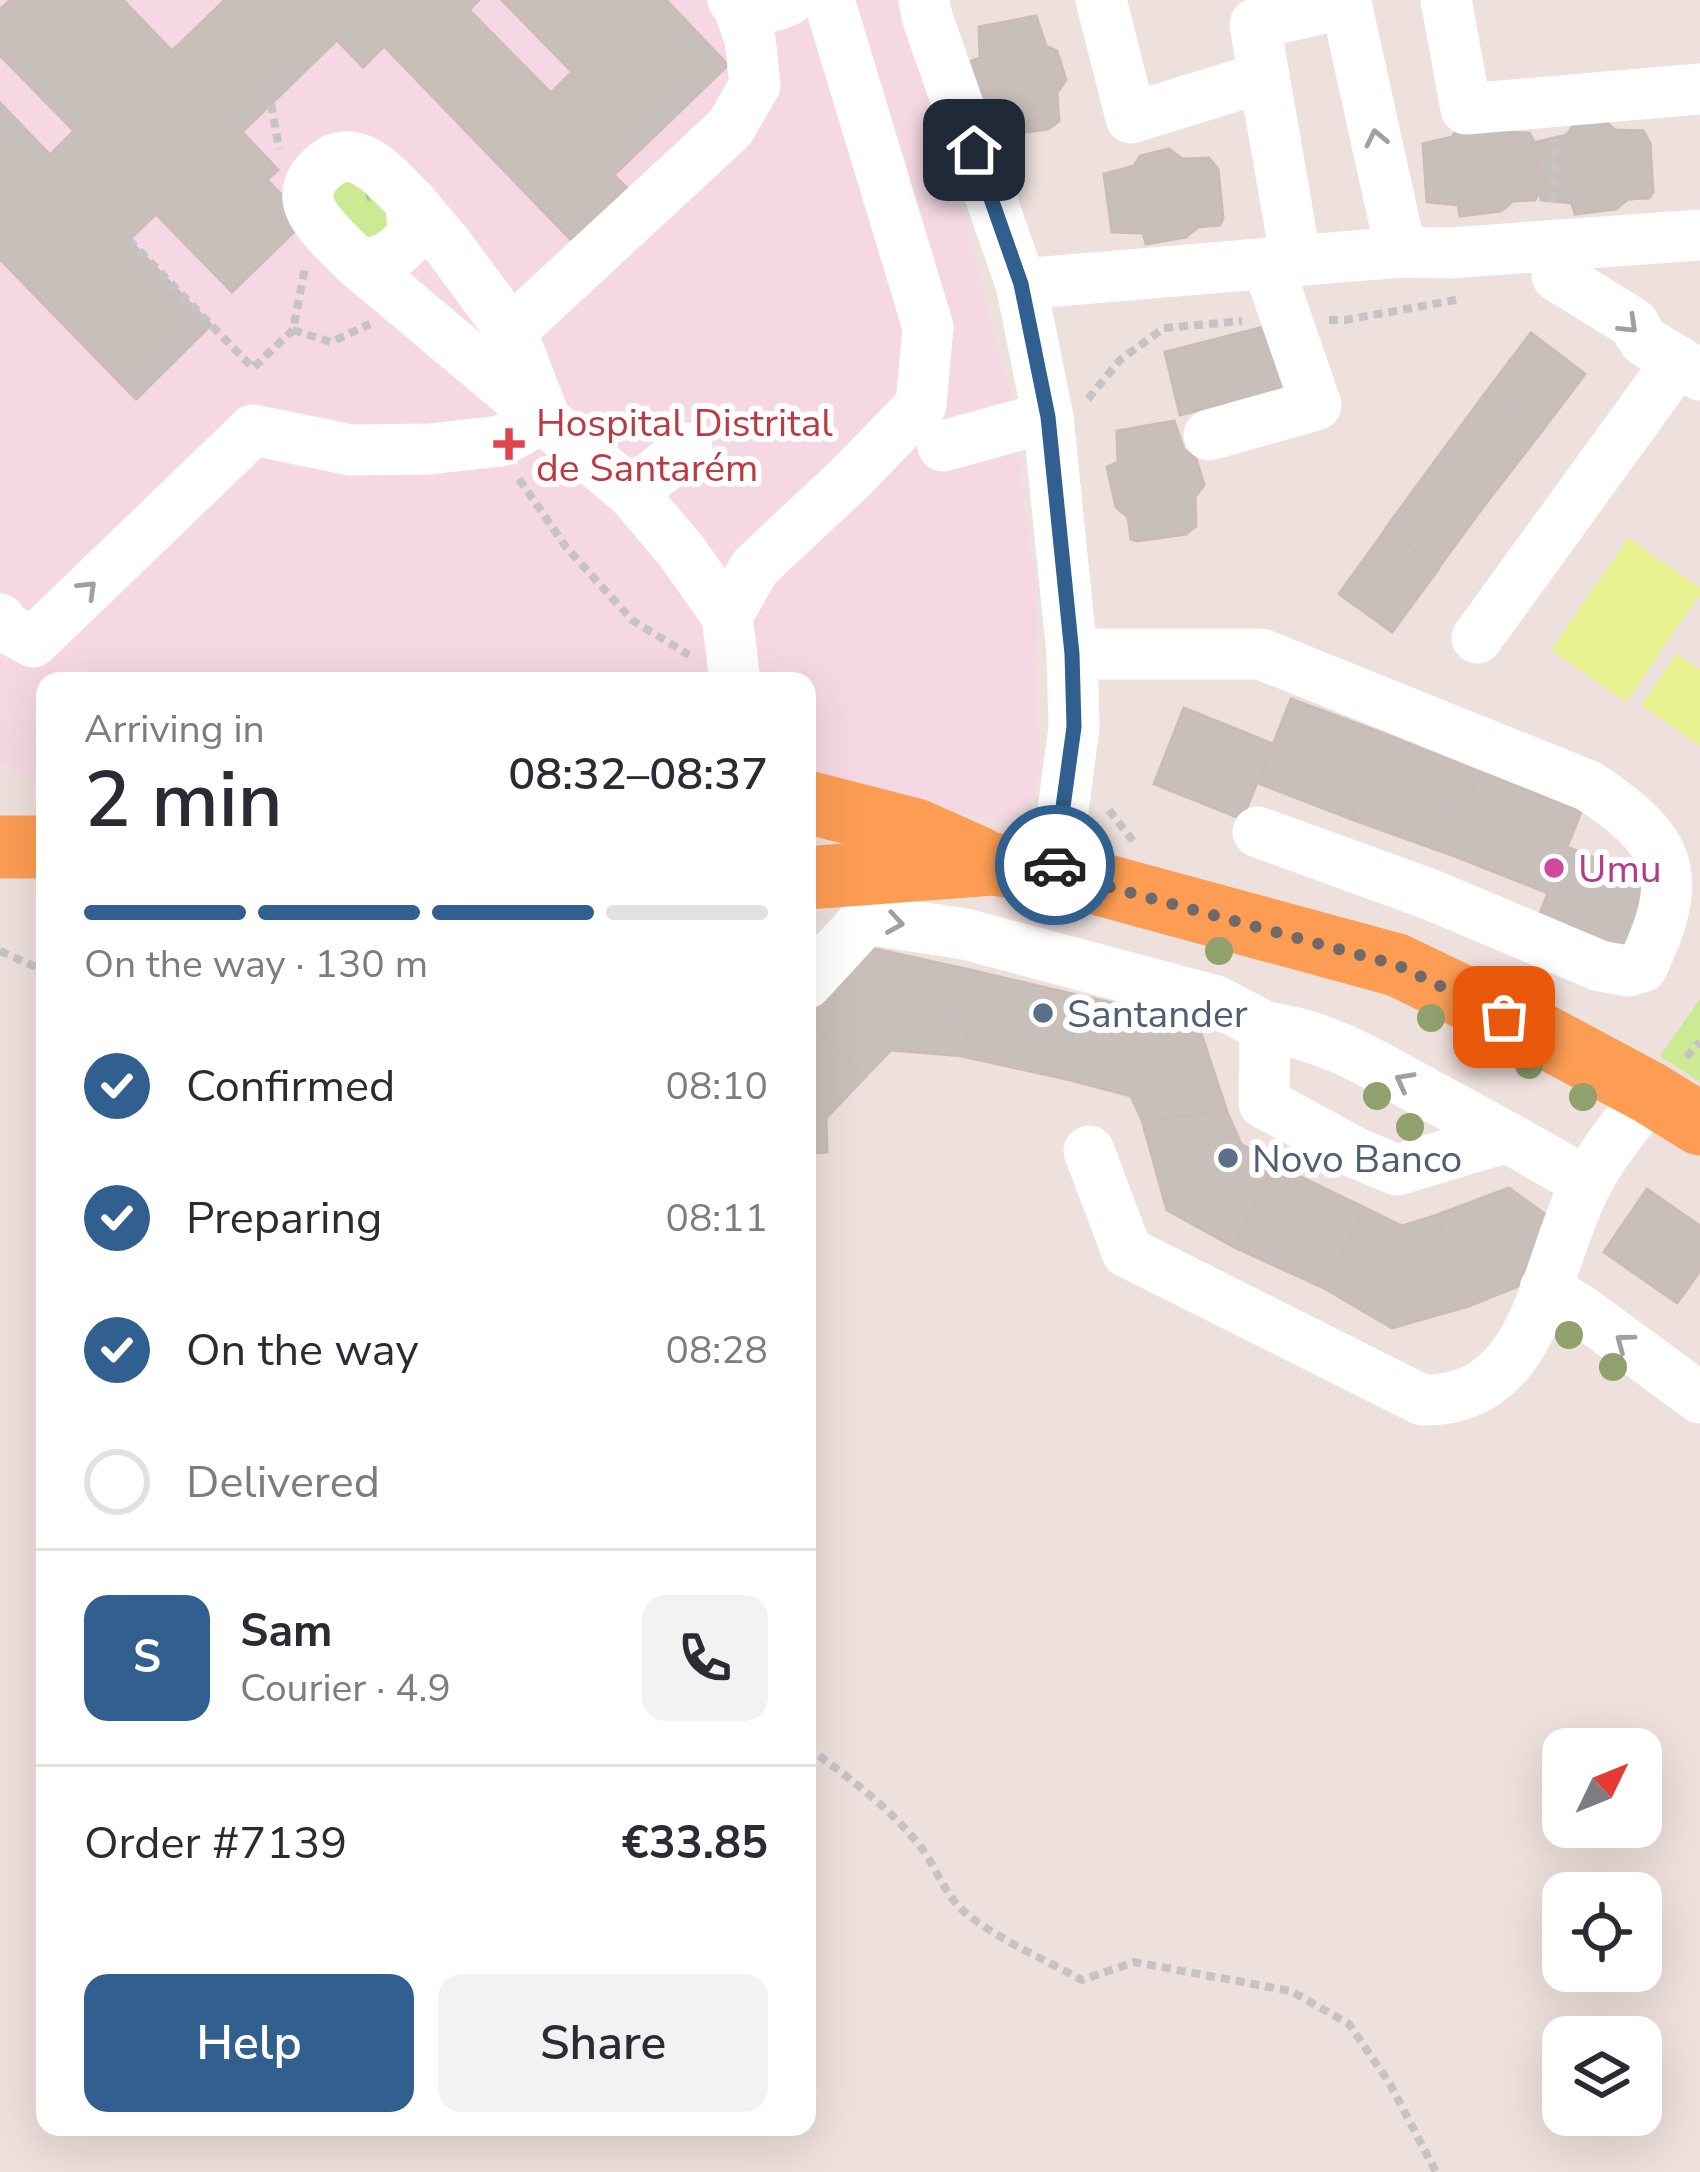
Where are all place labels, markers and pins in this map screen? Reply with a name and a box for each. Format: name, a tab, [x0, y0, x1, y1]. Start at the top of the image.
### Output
pin	[923, 99, 1025, 201]
place label: Hospital Distrital de Santarém	[536, 397, 833, 495]
marker: Hospital Distrital de Santarém	[493, 428, 525, 460]
place label: Umu	[1578, 843, 1662, 896]
marker: Umu	[1541, 855, 1567, 881]
pin	[1453, 966, 1555, 1068]
place label: Santander	[1067, 988, 1248, 1041]
marker: Santander	[1030, 1000, 1056, 1026]
place label: Novo Banco	[1252, 1133, 1462, 1186]
marker: Novo Banco	[1215, 1145, 1241, 1171]

